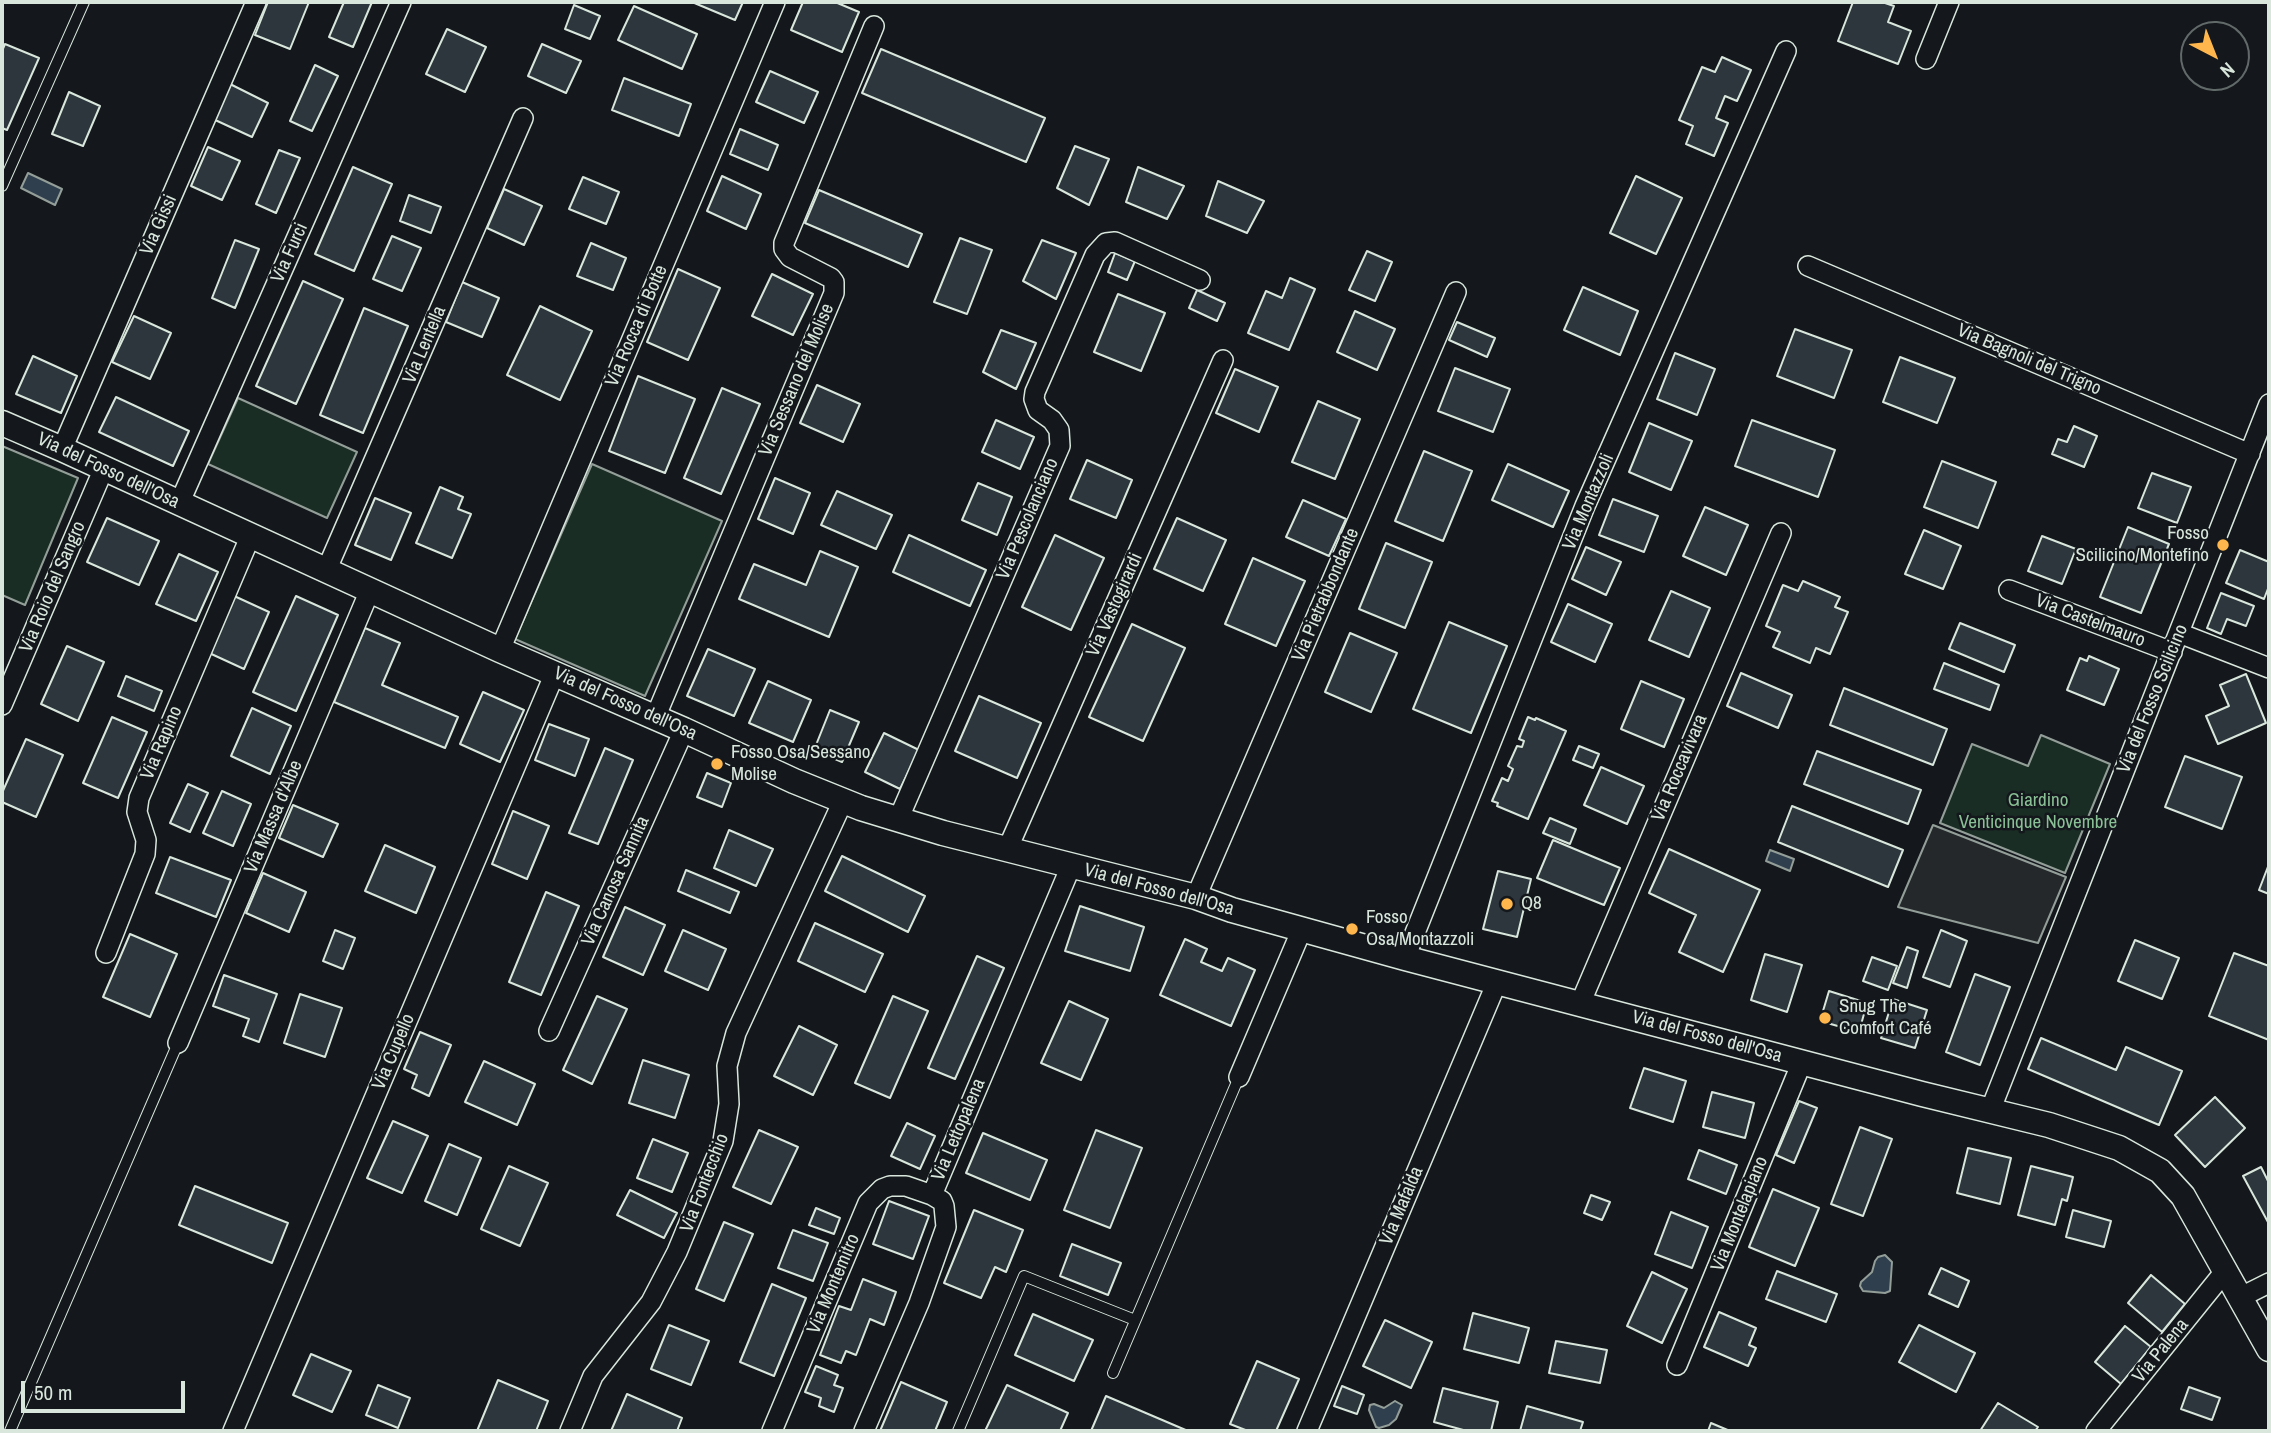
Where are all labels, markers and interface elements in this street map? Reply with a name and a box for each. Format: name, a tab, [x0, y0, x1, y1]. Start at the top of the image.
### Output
north arrow	[2180, 21, 2250, 91]
text: N	[2215, 57, 2241, 84]
street label: Via Gissi	[136, 191, 182, 259]
street label: Via Furci	[267, 220, 313, 286]
street label: Via Rocca di Botte	[601, 262, 673, 390]
street label: Via Sessano del Molise	[755, 300, 839, 460]
street label: Via Lentella	[398, 303, 452, 387]
street label: Via Bagnoli del Trigno	[1954, 319, 2104, 401]
street label: Via del Fosso dell'Osa	[33, 428, 183, 514]
street label: Via Montazzoli	[1558, 450, 1620, 554]
street label: Via Pescolanciano	[992, 455, 1064, 583]
street label: Via Roio del Sangro	[15, 518, 91, 656]
place label: Fosso Scilicino/Montefino	[2076, 523, 2209, 567]
street label: Via Pietrabbondante	[1288, 525, 1364, 665]
marker: Fosso Scilicino/Montefino	[2215, 537, 2231, 553]
street label: Via Vastogirardi	[1082, 550, 1148, 660]
street label: Via Castelmauro	[2032, 590, 2148, 652]
street label: Via del Fosso Scilicino	[2113, 621, 2193, 777]
street label: Via del Fosso dell'Osa	[550, 662, 700, 746]
street label: Via Rapino	[136, 703, 188, 783]
street label: Via Roccavivara	[1647, 711, 1713, 825]
place label: Fosso Osa/Sessano Molise	[731, 742, 871, 786]
marker: Fosso Osa/Sessano Molise	[709, 756, 725, 772]
street label: Via Massa d'Albe	[240, 757, 308, 877]
park label: Giardino Venticinque Novembre	[1959, 790, 2117, 834]
street label: Via Canosa Sannita	[577, 813, 655, 949]
street label: Via del Fosso dell'Osa	[1081, 859, 1237, 921]
place label: Q8	[1521, 893, 1542, 915]
marker: Q8	[1499, 896, 1515, 912]
place label: Fosso Osa/Montazzoli	[1366, 907, 1474, 951]
marker: Fosso Osa/Montazzoli	[1344, 921, 1360, 937]
place label: Snug The Comfort Café	[1839, 996, 1932, 1040]
street label: Via del Fosso dell'Osa	[1629, 1006, 1785, 1068]
marker: Snug The Comfort Café	[1817, 1010, 1833, 1026]
street label: Via Cupello	[368, 1011, 420, 1093]
street label: Via Lettopalena	[927, 1075, 991, 1185]
street label: Via Fontecchio	[676, 1130, 734, 1236]
street label: Via Montelapiano	[1707, 1153, 1773, 1275]
street label: Via Mafalda	[1375, 1163, 1429, 1249]
street label: Via Montemitro	[803, 1231, 865, 1337]
street label: Via Palena	[2128, 1314, 2194, 1388]
scale bar	[24, 1366, 189, 1410]
text: 50 m	[34, 1378, 72, 1407]

